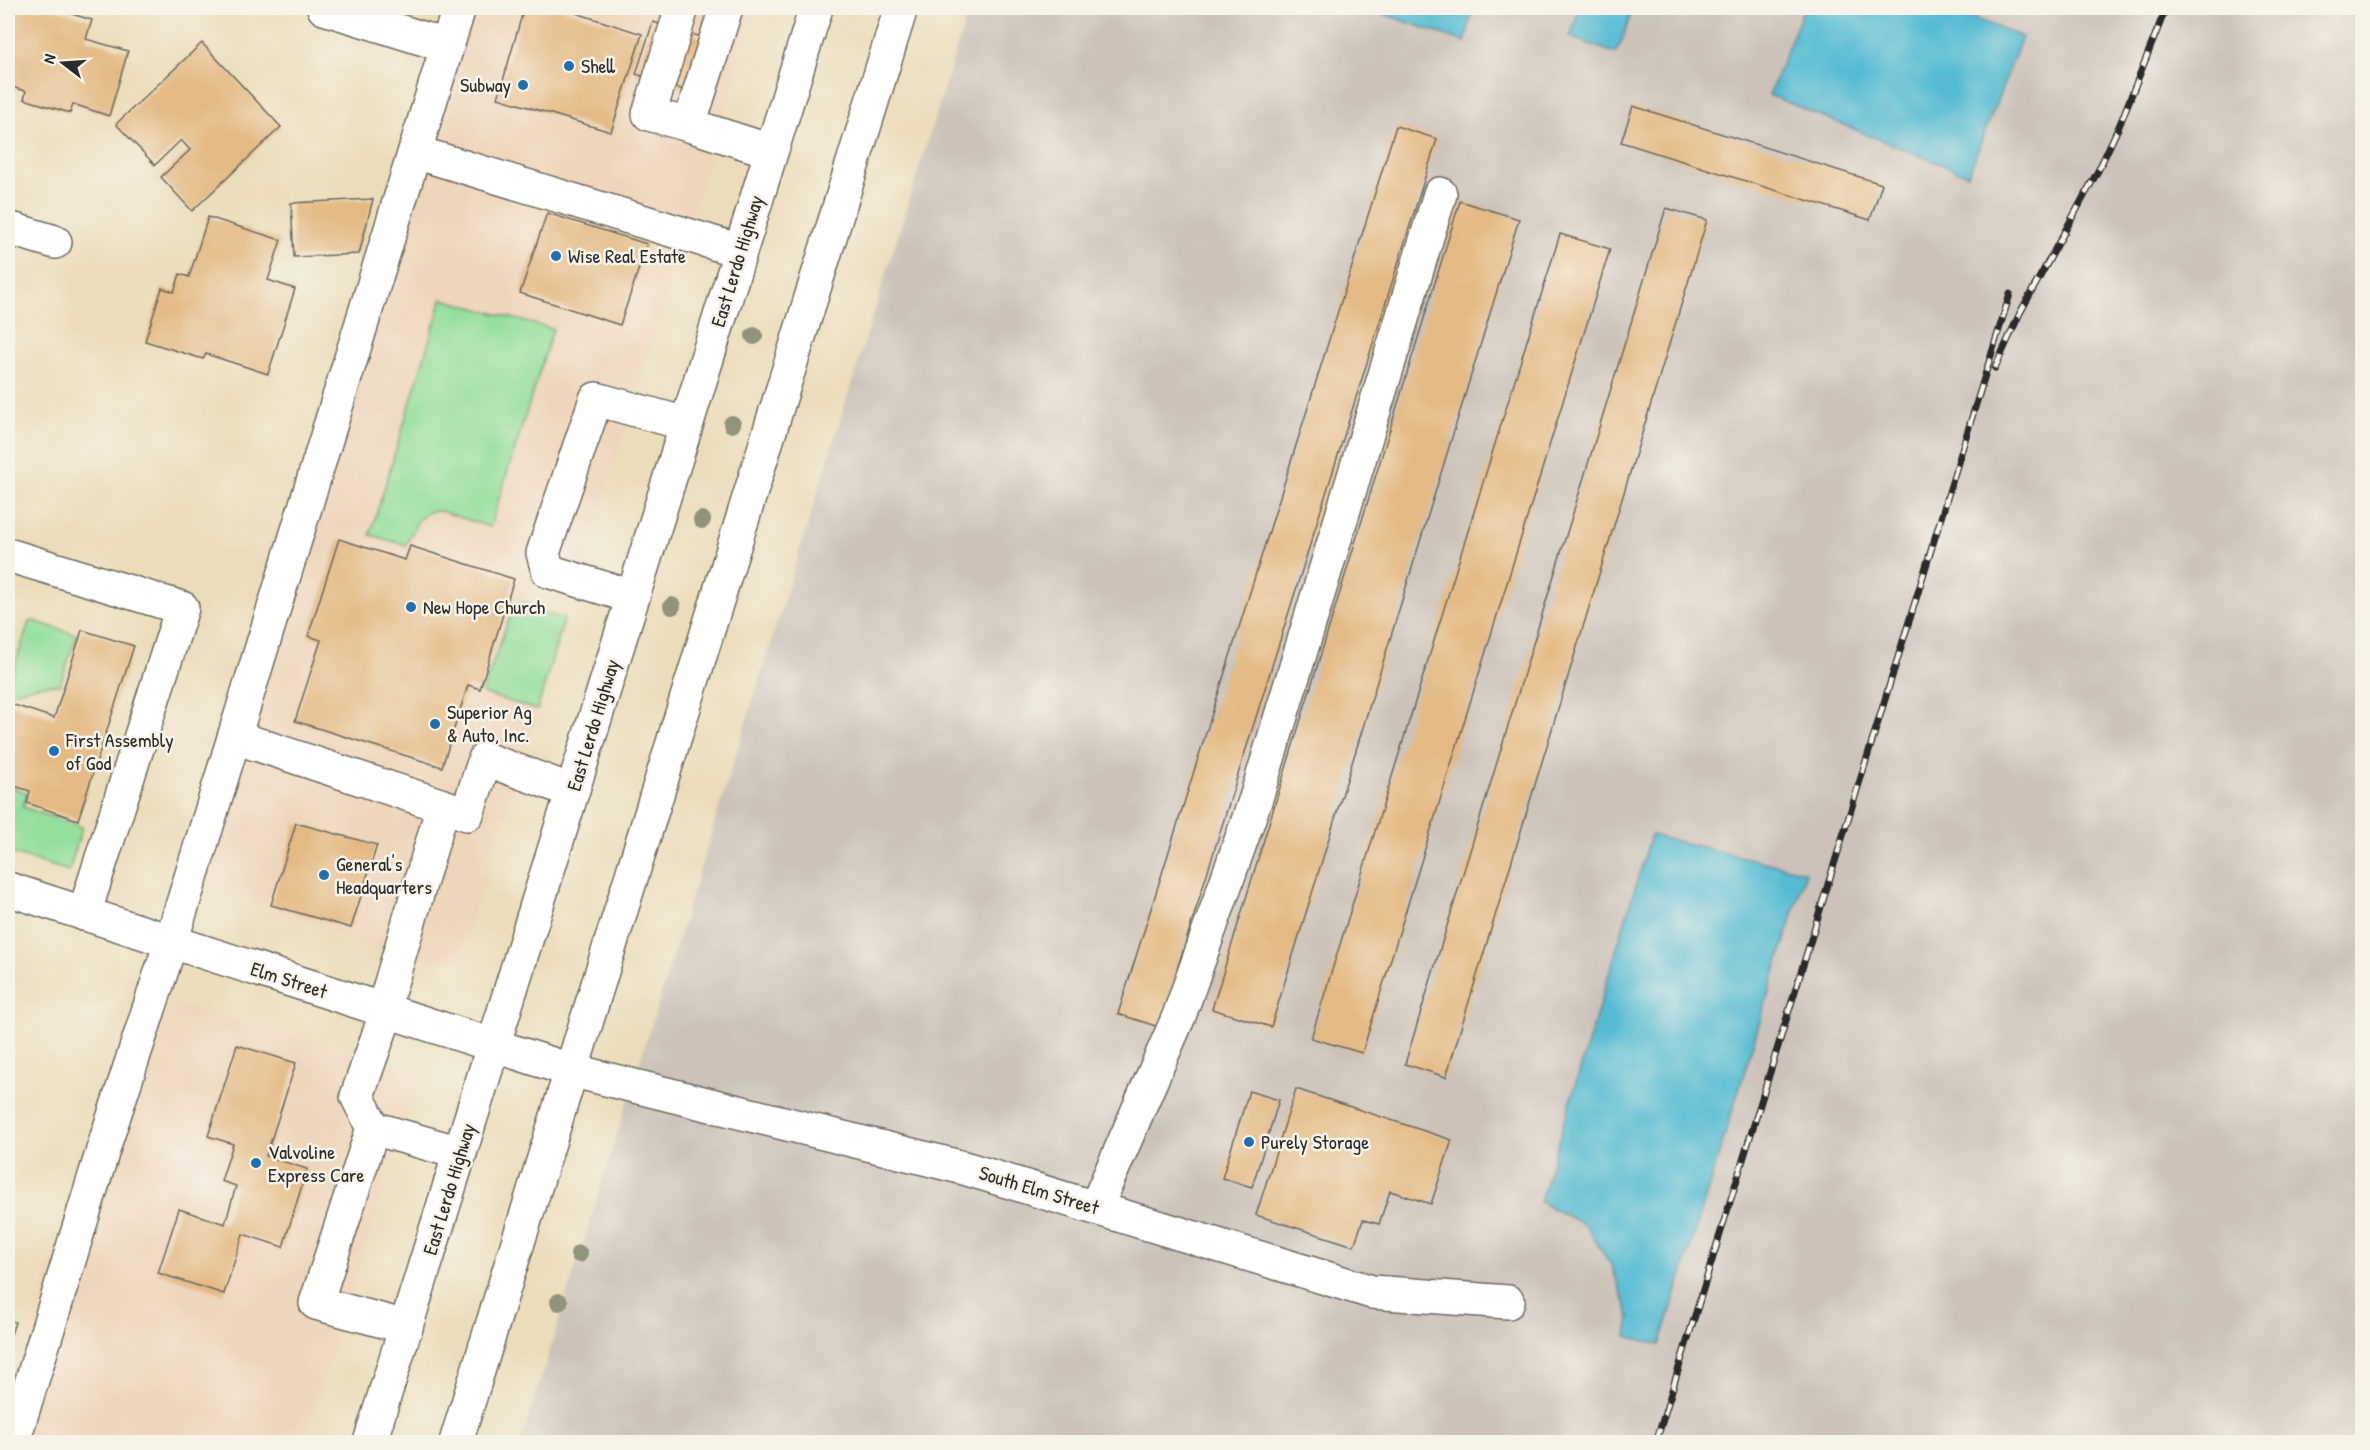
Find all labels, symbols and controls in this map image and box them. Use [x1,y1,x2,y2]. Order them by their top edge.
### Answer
north arrow [33,33,93,93]
text: N [37,51,61,66]
place label: Shell [581,52,616,79]
marker: Shell [562,59,576,73]
place label: Subway [460,71,511,98]
marker: Subway [516,78,530,92]
street label: East Lerdo Highway [704,192,769,330]
place label: Wise Real Estate [568,242,686,269]
marker: Wise Real Estate [549,249,563,263]
place label: New Hope Church [423,593,545,620]
marker: New Hope Church [404,600,418,614]
street label: East Lerdo Highway [560,656,625,794]
place label: Superior Ag & Auto, Inc. [447,698,532,748]
marker: Superior Ag & Auto, Inc. [428,717,442,731]
place label: First Assembly of God [65,726,174,776]
marker: First Assembly of God [47,744,61,758]
place label: General's Headquarters [336,850,432,900]
marker: General's Headquarters [317,868,331,882]
street label: Elm Street [247,954,332,1005]
street label: East Lerdo Highway [416,1120,481,1258]
place label: Purely Storage [1261,1128,1369,1155]
marker: Purely Storage [1242,1135,1256,1149]
place label: Valvoline Express Care [268,1138,365,1188]
marker: Valvoline Express Care [249,1156,263,1170]
street label: South Elm Street [976,1158,1103,1221]

